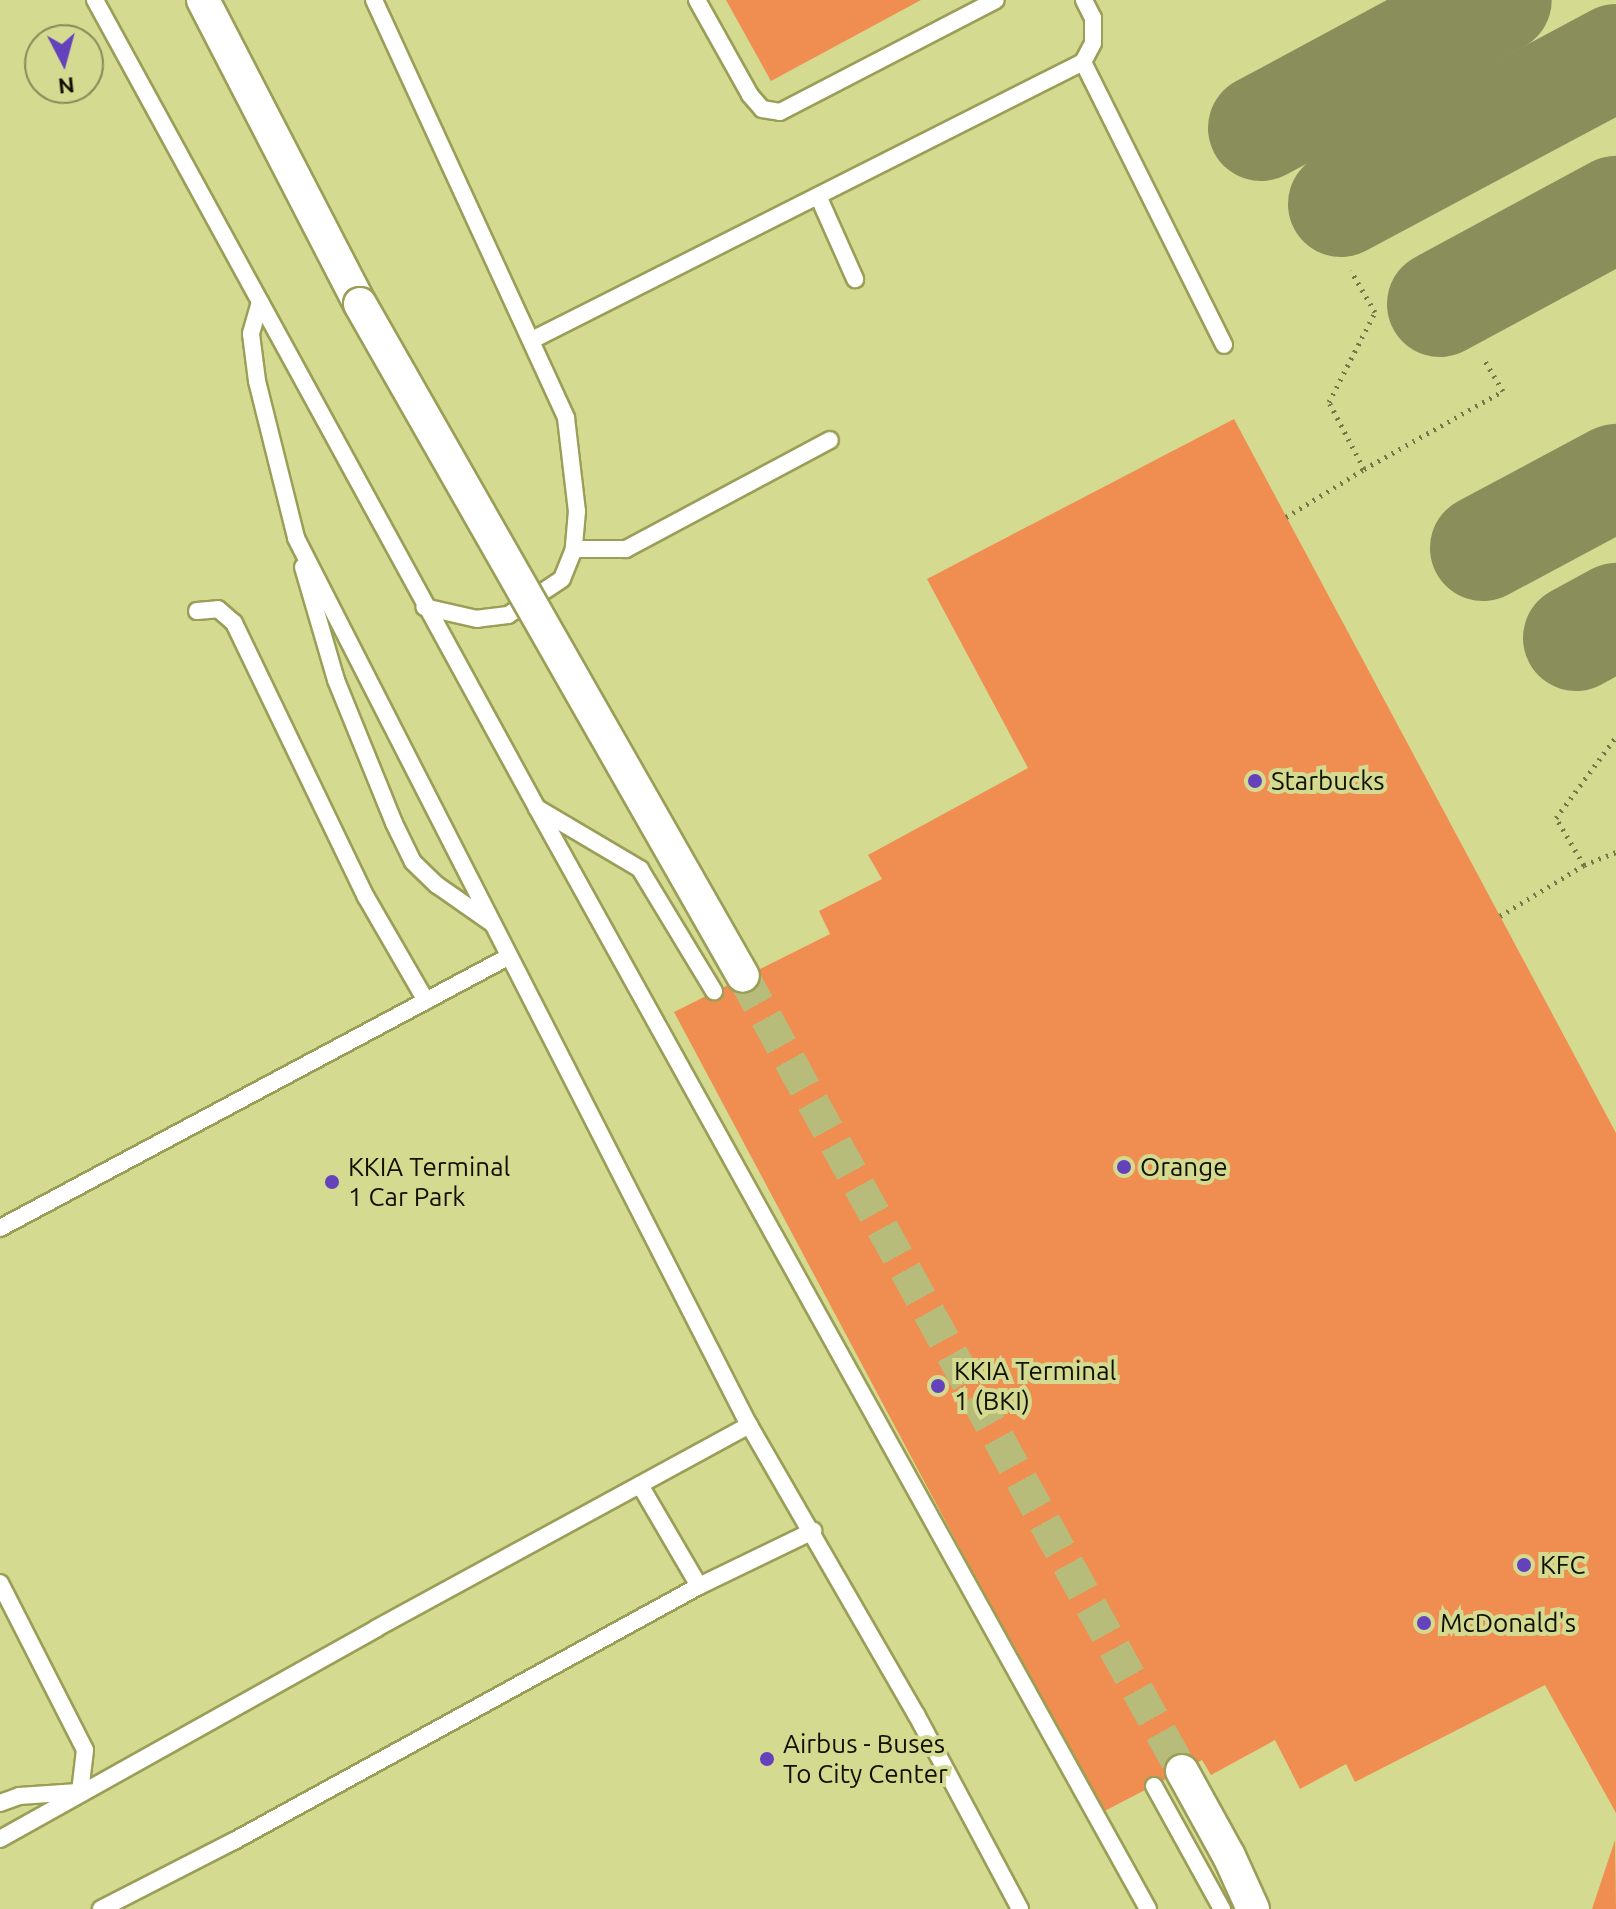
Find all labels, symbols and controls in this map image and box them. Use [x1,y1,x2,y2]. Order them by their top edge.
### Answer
north arrow [24,24,104,104]
text: N [57,73,76,100]
place label: Starbucks [1271,765,1385,797]
marker: Starbucks [1246,772,1264,790]
place label: KKIA Terminal 1 Car Park [348,1151,510,1212]
place label: Orange [1140,1151,1228,1183]
marker: Orange [1115,1158,1133,1176]
marker: KKIA Terminal 1 Car Park [323,1173,341,1191]
place label: KKIA Terminal 1 (BKI) [954,1355,1116,1416]
marker: KKIA Terminal 1 (BKI) [929,1377,947,1395]
place label: KFC [1540,1549,1585,1581]
marker: KFC [1515,1556,1533,1574]
place label: McDonald's [1440,1607,1576,1639]
marker: McDonald's [1415,1614,1433,1632]
place label: Airbus - Buses To City Center [783,1728,948,1790]
marker: Airbus - Buses To City Center [758,1750,776,1768]

